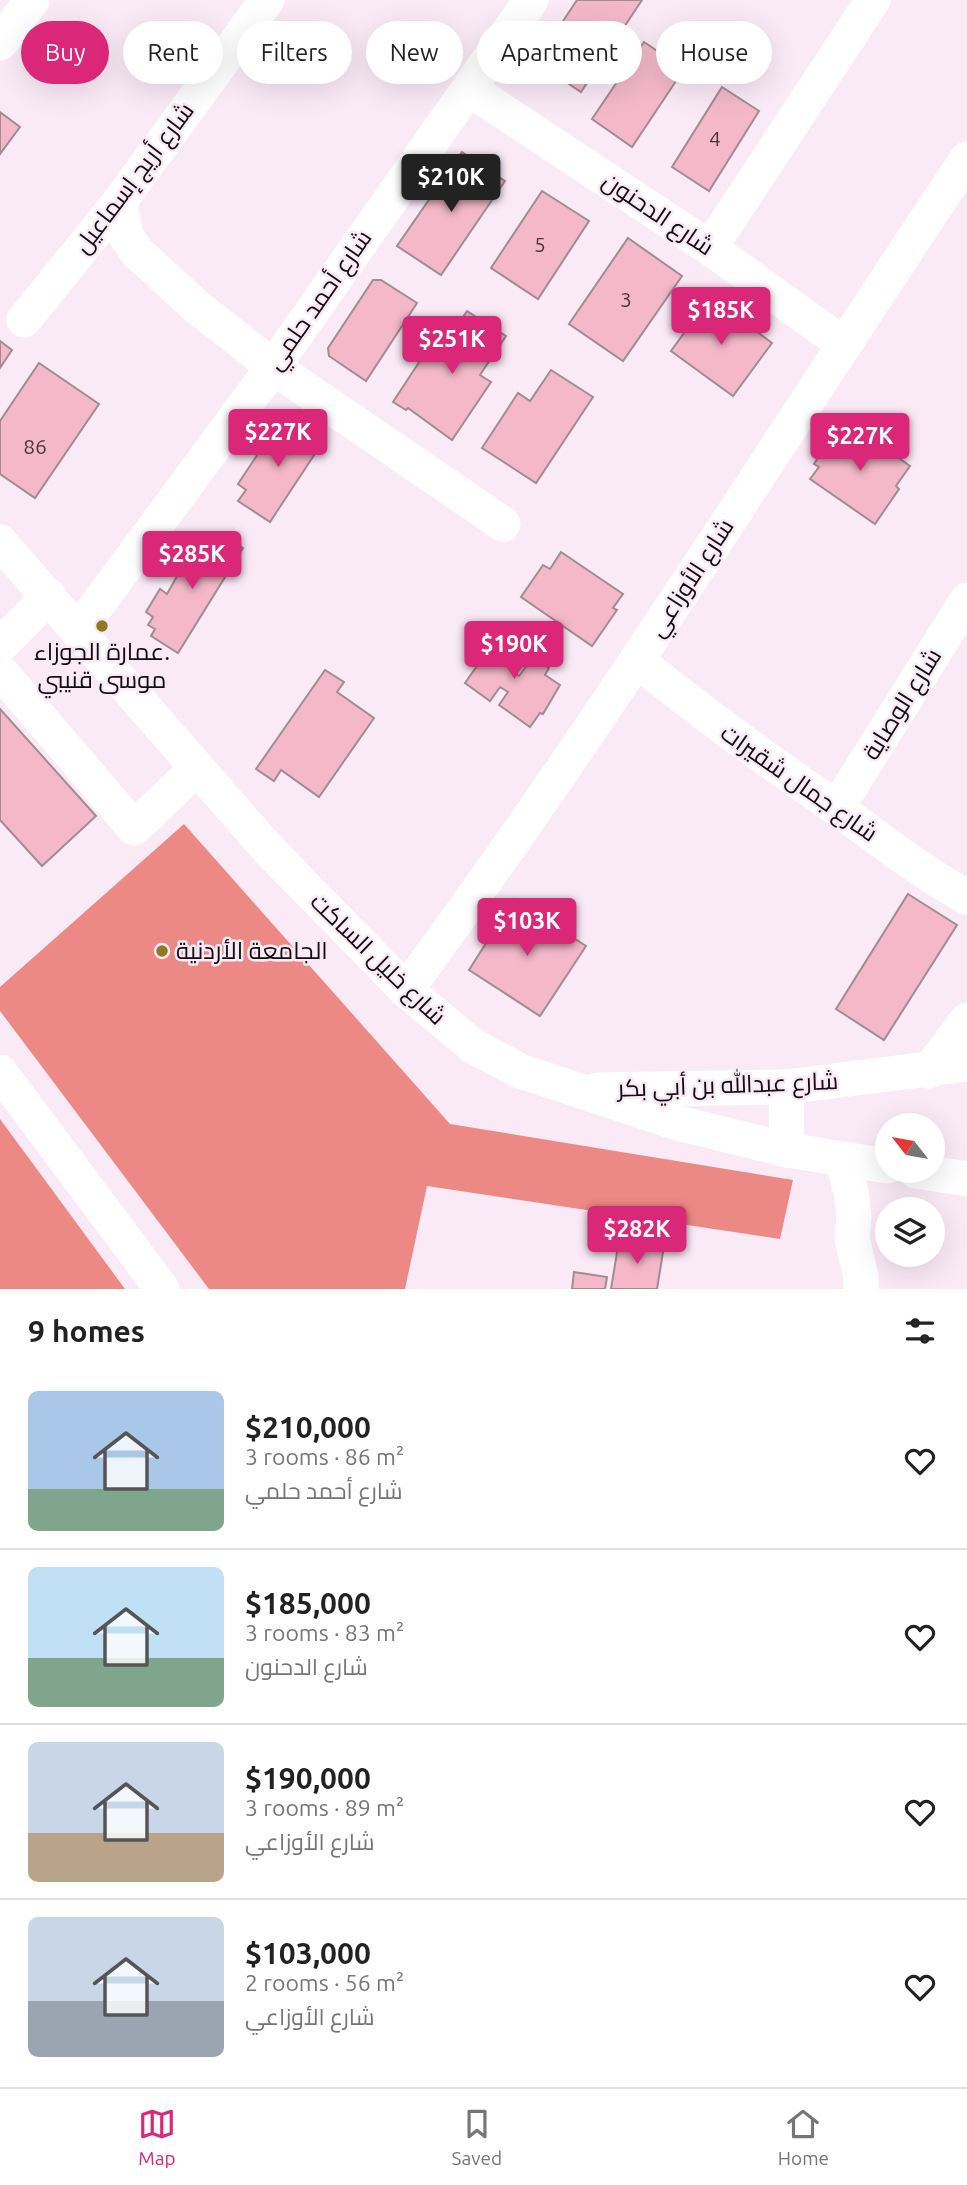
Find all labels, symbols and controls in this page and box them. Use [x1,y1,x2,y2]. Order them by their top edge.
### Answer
chip: Buy [21,21,109,84]
chip: Rent [123,21,223,84]
chip: Filters [237,21,352,84]
chip: New [366,21,463,84]
chip: Apartment [477,21,642,84]
chip: House [656,21,772,84]
street label: شارع أريج إسماعيل [67,96,201,260]
house number: 4 [709,126,721,150]
pin: $210K [402,154,500,214]
text: $210K [417,164,485,189]
street label: شارع الدحنون [596,167,719,263]
street label: شارع أحمد حلمي [259,223,382,378]
house number: 5 [534,232,546,256]
house number: 3 [620,287,632,311]
pin: $185K [672,288,770,347]
text: $185K [687,297,755,322]
pin: $251K [403,316,501,376]
text: $251K [418,326,486,351]
pin: $227K [229,410,327,469]
pin: $227K [811,414,909,473]
text: $227K [244,419,312,444]
text: $227K [826,423,894,448]
house number: 86 [23,434,47,458]
street label: شارع الأوزاعي [642,514,744,645]
pin: $285K [143,532,241,591]
text: $285K [158,541,226,566]
marker: عمارة الجوزاء. موسى قنيبي [94,618,110,634]
pin: $190K [465,622,563,681]
text: $190K [480,631,548,656]
place label: عمارة الجوزاء. موسى قنيبي [34,638,170,699]
street label: شارع الوصاية [857,643,949,766]
street label: شارع جمال شقيرات [714,718,883,849]
street label: شارع خليل الساكت [303,887,452,1032]
pin: $103K [478,898,576,958]
text: $103K [493,908,561,933]
place label: الجامعة الأردنية [176,937,328,964]
marker: الجامعة الأردنية [154,943,170,959]
street label: شارع عبدالله بن أبي بكر [615,1065,839,1108]
north arrow [875,1113,945,1183]
map controls [875,1113,945,1267]
button: layers [875,1197,945,1267]
pin: $282K [588,1206,686,1266]
text: $282K [603,1216,671,1241]
icon: filters [901,1312,939,1350]
text: 9 homes [28,1314,145,1348]
text: $210,000 [245,1410,371,1444]
icon: home [84,1419,168,1503]
icon: heart [901,1442,939,1480]
text: 3 rooms · 86 m² [245,1444,404,1469]
text: شارع أحمد حلمي [245,1478,403,1503]
text: $185,000 [245,1586,371,1620]
icon: home [84,1595,168,1679]
icon: heart [901,1618,939,1656]
text: 3 rooms · 83 m² [245,1620,404,1645]
text: شارع الدحنون [245,1654,368,1679]
text: $190,000 [245,1761,371,1795]
icon: home [84,1770,168,1854]
icon: heart [901,1793,939,1831]
text: 3 rooms · 89 m² [245,1795,404,1820]
text: شارع الأوزاعي [245,1829,375,1854]
text: $103,000 [245,1936,371,1970]
icon: home [84,1945,168,2029]
icon: heart [901,1968,939,2006]
text: 2 rooms · 56 m² [245,1970,404,1995]
text: شارع الأوزاعي [245,2004,375,2029]
tab: Map [138,2105,176,2169]
tab: Saved [452,2105,502,2169]
tab: Home [778,2105,829,2169]

